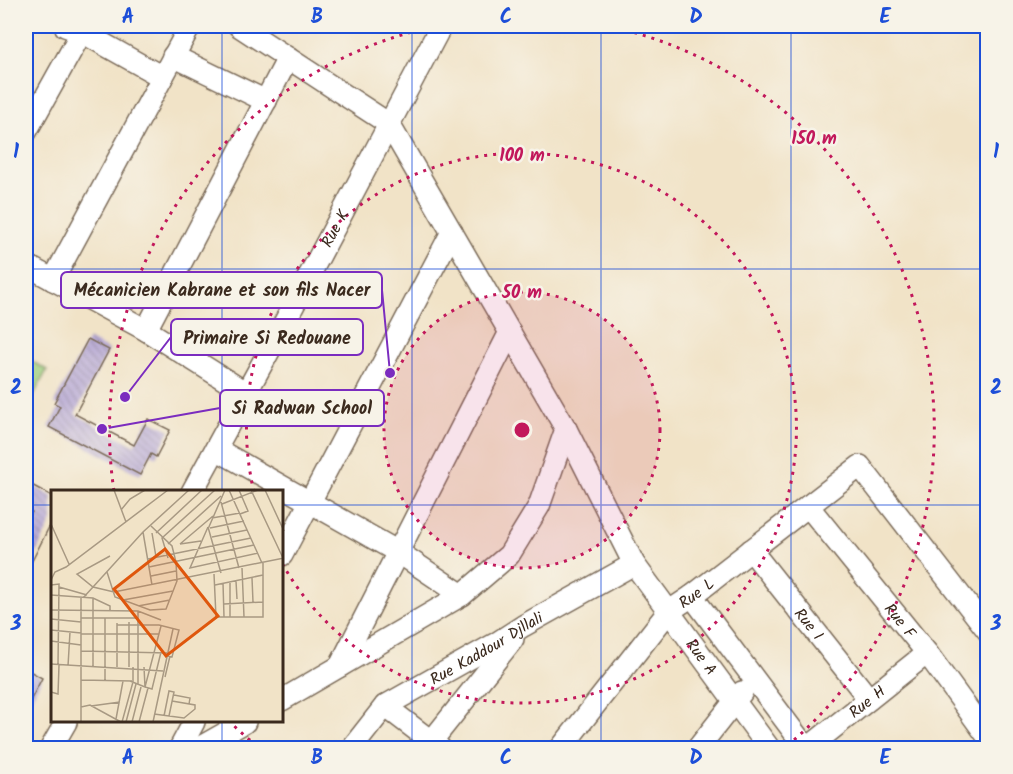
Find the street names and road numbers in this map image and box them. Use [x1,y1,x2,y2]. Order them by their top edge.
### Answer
street label: Rue K [315,205,356,252]
street label: Rue L [674,572,720,616]
street label: Rue F [877,598,922,646]
street label: Rue I [787,603,829,646]
street label: Rue Kaddour Djllali [425,606,549,692]
street label: Rue A [679,634,723,681]
street label: Rue H [844,680,892,725]

